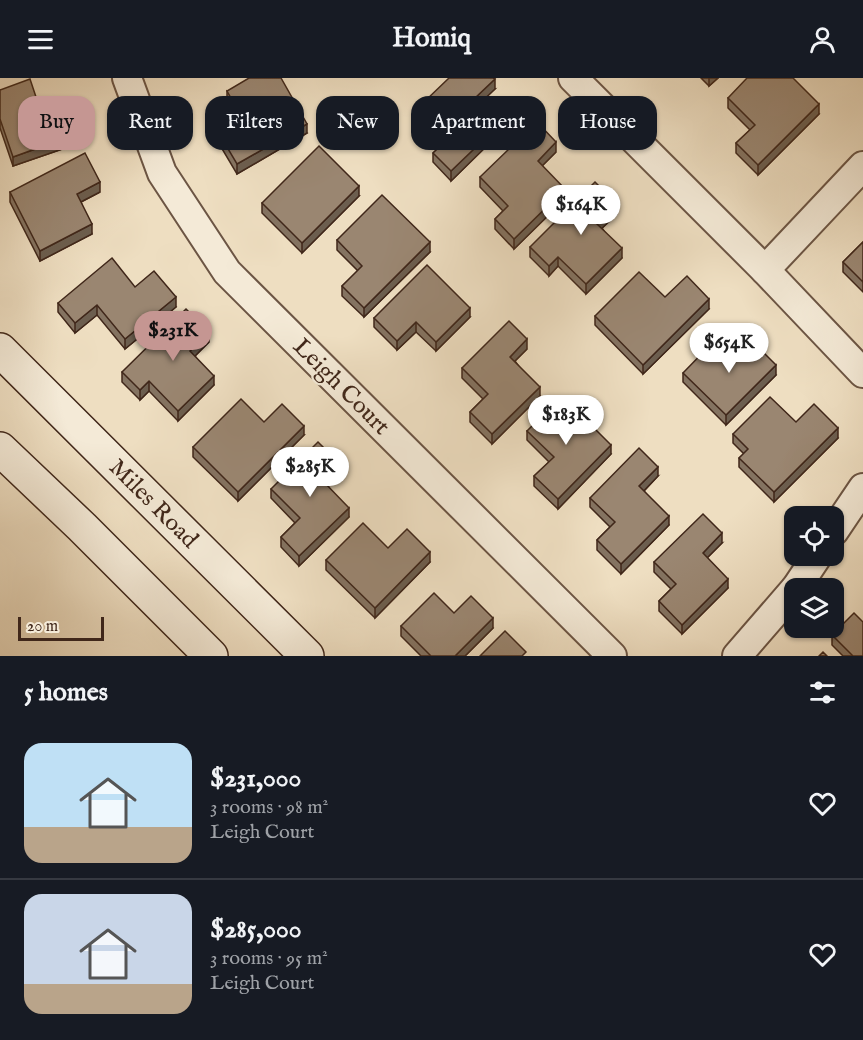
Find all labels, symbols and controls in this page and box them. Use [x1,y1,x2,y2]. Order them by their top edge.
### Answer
text: Homiq [392,22,471,56]
icon: menu [24,23,57,56]
icon: person [806,23,839,56]
chip: Buy [18,96,95,150]
chip: Rent [107,96,193,150]
chip: Filters [205,96,304,150]
chip: New [316,96,399,150]
chip: Apartment [411,96,546,150]
chip: House [558,96,657,150]
pin: $164K [539,185,623,236]
text: $164K [555,192,607,217]
pin: $231K [131,311,215,362]
text: $231K [148,318,198,343]
pin: $654K [687,323,771,374]
text: $654K [704,330,754,355]
street label: Leigh Court [286,332,396,442]
pin: $183K [524,395,608,446]
text: $183K [542,402,590,427]
pin: $285K [268,447,352,498]
street label: Miles Road [102,453,204,556]
text: $285K [285,454,335,479]
map controls [784,506,844,638]
button: locate [784,506,844,566]
button: layers [784,578,844,638]
scale bar [18,614,104,642]
text: 20 m [27,617,58,637]
text: 5 homes [24,676,108,709]
icon: filters [806,676,839,709]
text: $231,000 [210,762,301,795]
icon: home [72,767,144,839]
icon: heart [806,787,839,820]
text: 3 rooms · 98 m² [210,795,328,820]
text: Leigh Court [210,820,314,845]
text: $285,000 [210,913,301,946]
icon: home [72,918,144,990]
icon: heart [806,938,839,971]
text: 3 rooms · 95 m² [210,946,328,971]
text: Leigh Court [210,971,314,996]

